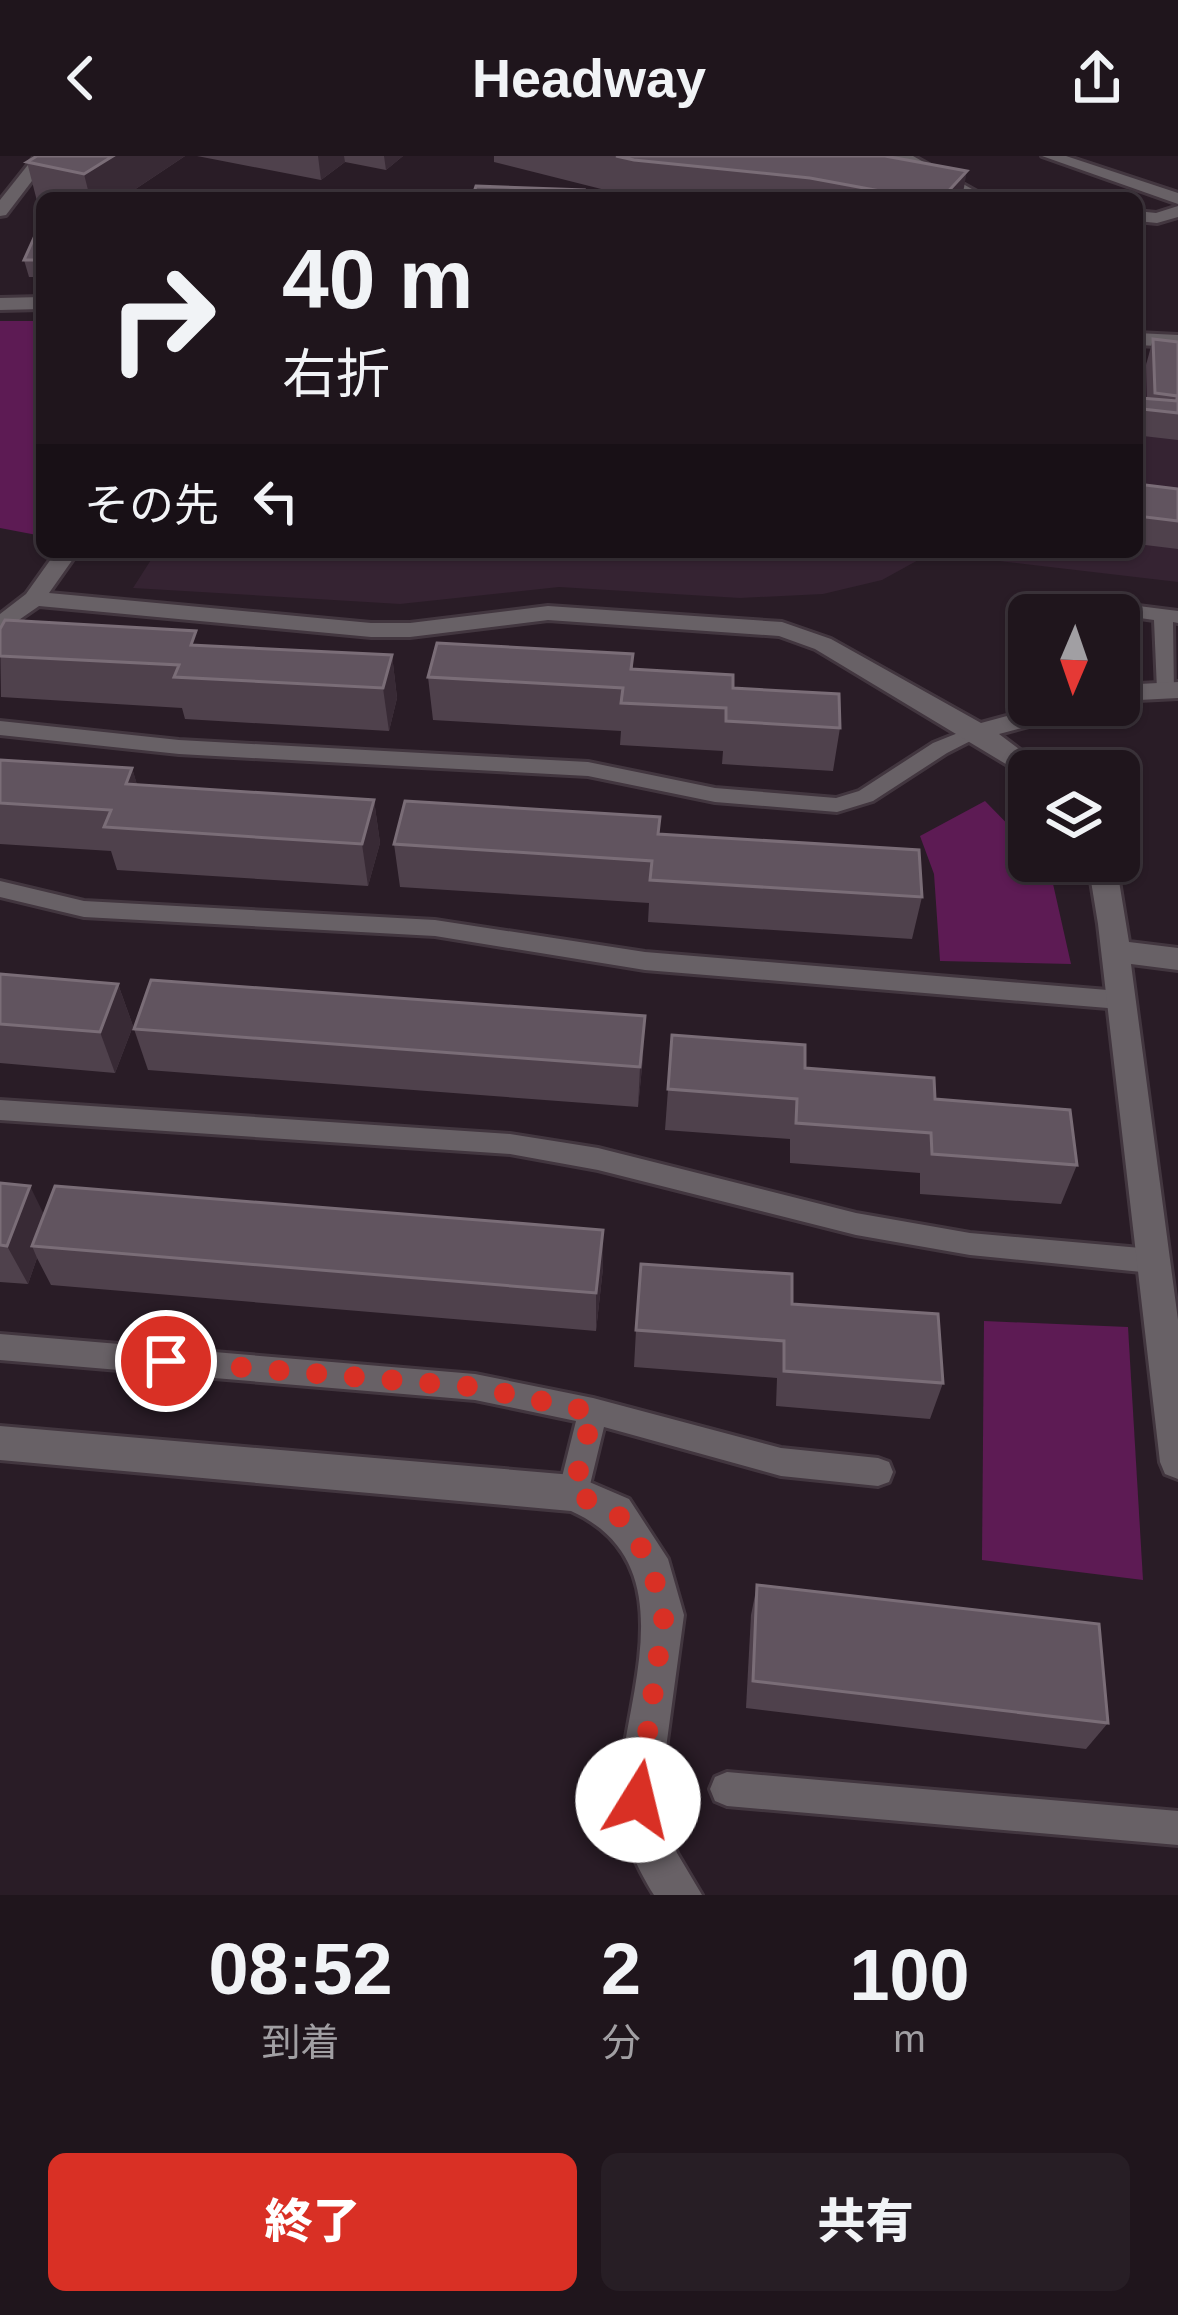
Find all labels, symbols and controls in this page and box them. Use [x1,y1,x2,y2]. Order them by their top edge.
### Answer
icon: back [48,45,114,111]
icon: share [1064,45,1130,111]
text: Headway [472,48,706,108]
text: 40 m [282,232,473,326]
icon: right [84,240,240,396]
text: 右折 [282,344,390,404]
icon: left [243,468,309,534]
text: その先 [84,480,219,531]
north arrow [1008,594,1140,726]
map controls [1008,594,1140,882]
button: layers [1008,750,1140,882]
pin [115,1310,217,1412]
icon: arrive [133,1328,199,1394]
position arrow [575,1737,701,1863]
text: 08:52 [208,1929,393,2009]
text: 2 [601,1929,641,2009]
text: 100 [849,1935,970,2015]
text: m [893,2017,926,2060]
text: 到着 [261,2021,339,2064]
text: 分 [601,2021,641,2064]
button: 終了 [48,2153,577,2291]
button: 共有 [601,2153,1130,2291]

